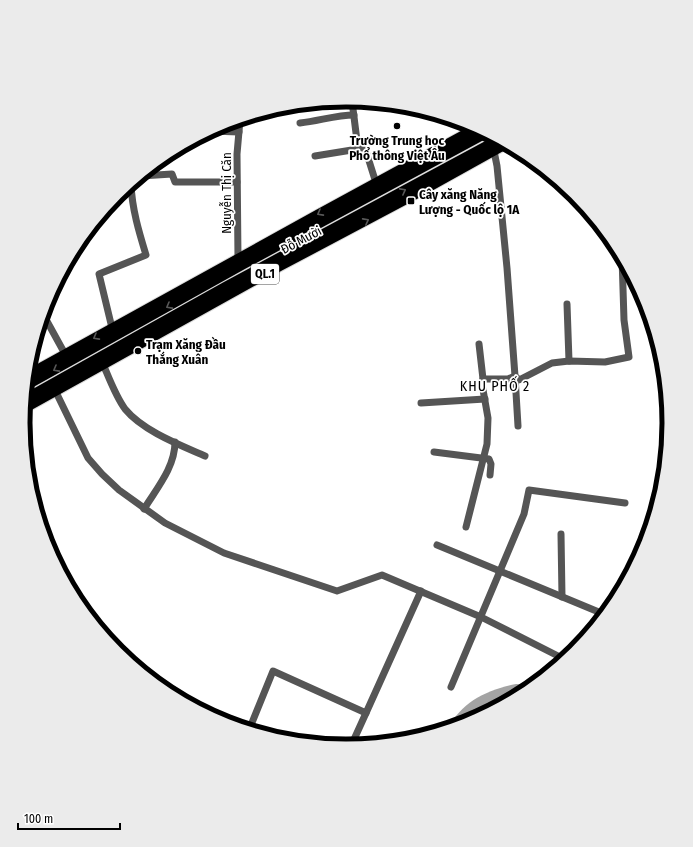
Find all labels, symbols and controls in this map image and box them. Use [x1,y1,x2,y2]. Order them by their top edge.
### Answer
marker: Trường Trung học Phổ thông Việt Âu [392,121,402,131]
place label: Trường Trung học Phổ thông Việt Âu [349,133,445,163]
street label: Nguyễn Thị Căn [219,152,234,234]
place label: Cây xăng Năng Lượng - Quốc lộ 1A [419,187,520,217]
one-way arrow [399,188,406,196]
marker: Cây xăng Năng Lượng - Quốc lộ 1A [406,196,416,206]
one-way arrow [317,209,324,216]
one-way arrow [361,218,369,225]
street label: Đỗ Mười [278,223,324,257]
road number: QL.1 [251,264,279,284]
one-way arrow [166,301,173,308]
one-way arrow [93,333,100,340]
place label: Trạm Xăng Đầu Thắng Xuân [146,336,226,367]
marker: Trạm Xăng Đầu Thắng Xuân [133,346,143,356]
one-way arrow [53,365,60,372]
district label: KHU PHỐ 2 [460,375,530,395]
scale bar [18,805,120,831]
text: 100 m [24,812,53,826]

